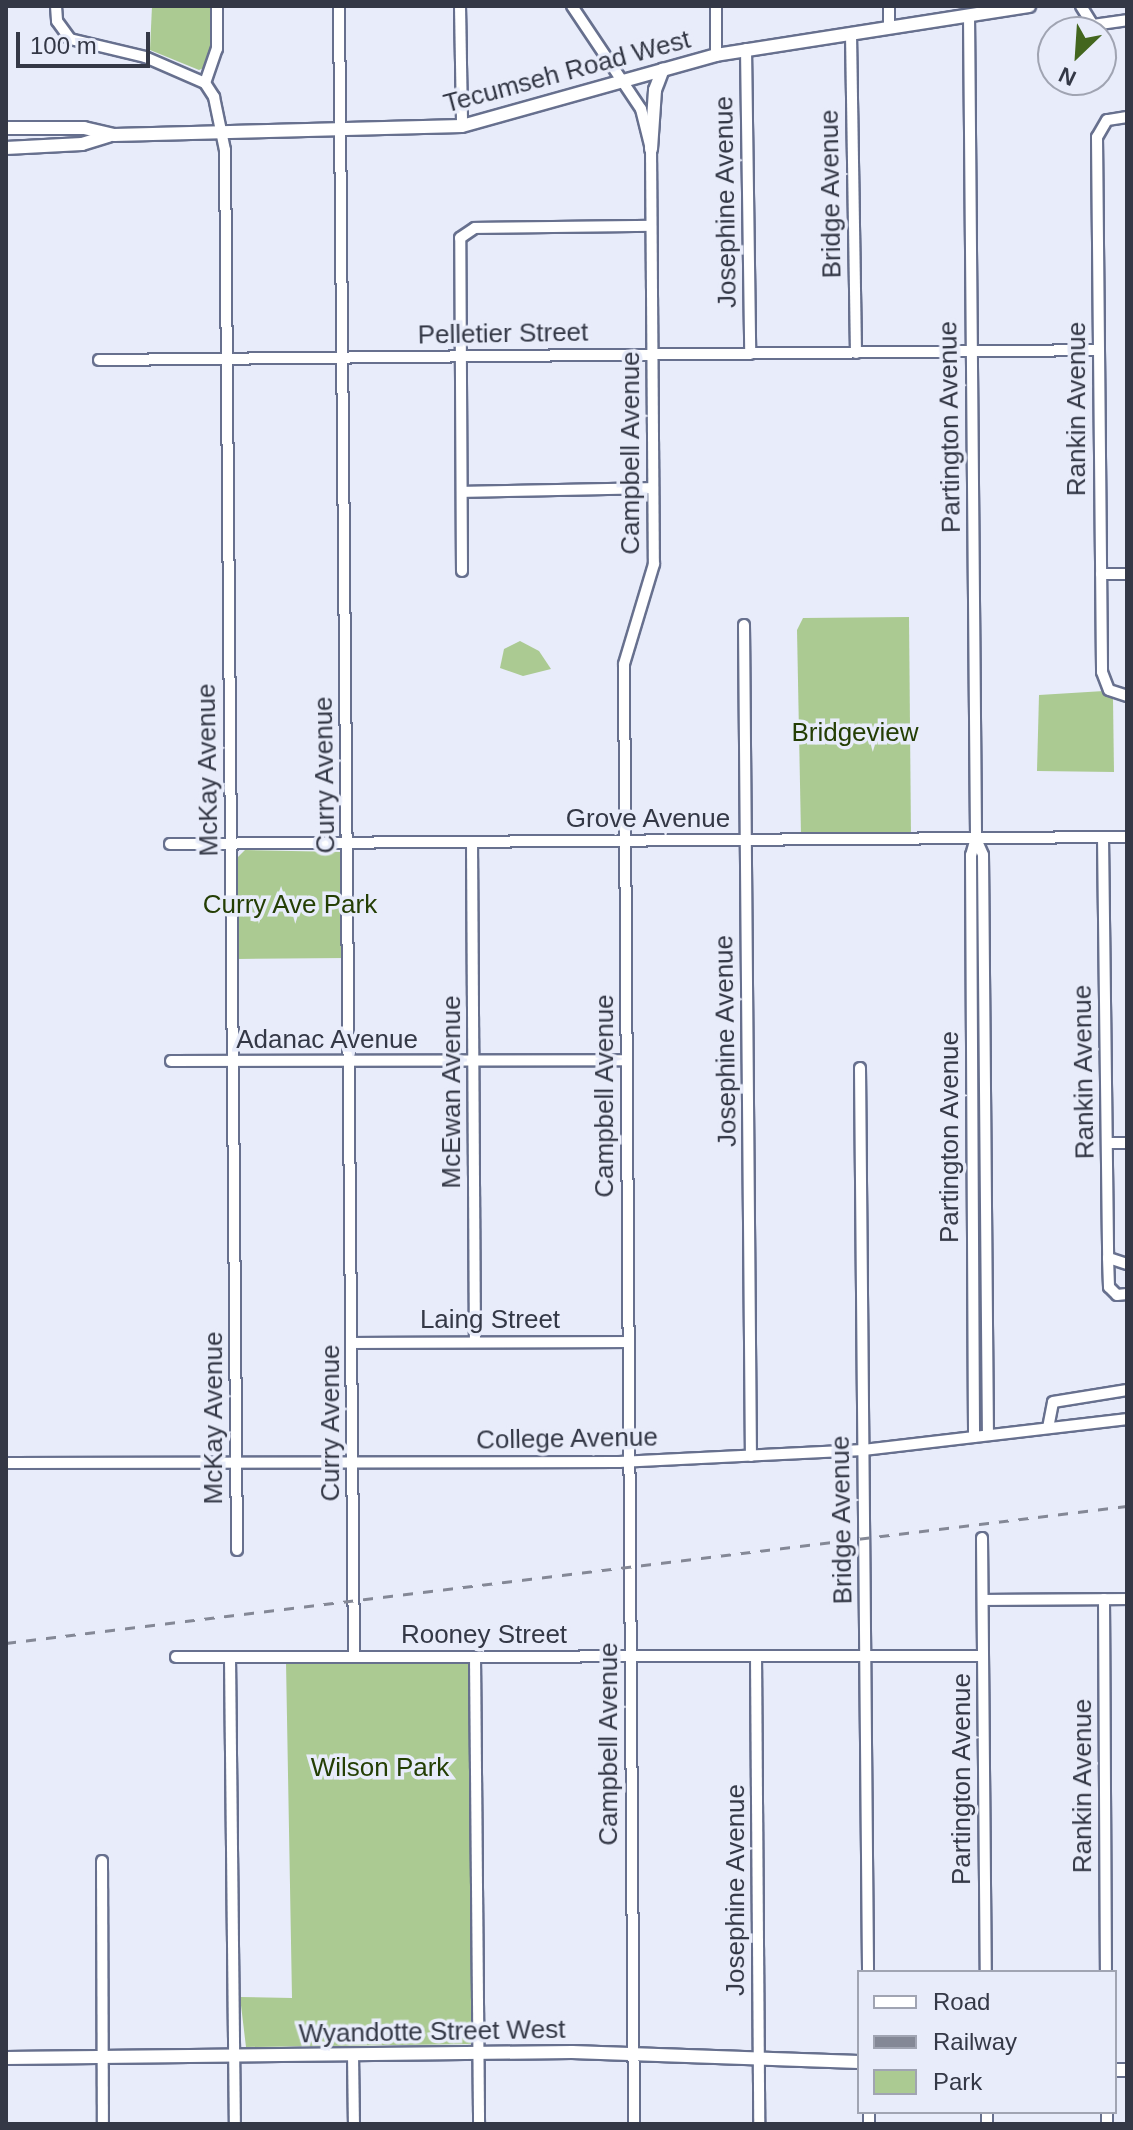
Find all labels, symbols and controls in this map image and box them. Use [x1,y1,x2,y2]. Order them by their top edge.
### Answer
scale bar [20,16,154,66]
north arrow [1037,16,1117,96]
street label: Tecumseh Road West [440,24,694,120]
text: 100 m [30,32,97,59]
text: N [1055,62,1080,91]
street label: Josephine Avenue [709,95,743,309]
street label: Bridge Avenue [814,109,848,279]
street label: Pelletier Street [417,317,589,351]
street label: Partington Avenue [933,320,967,534]
street label: Rankin Avenue [1061,321,1093,497]
street label: Campbell Avenue [615,351,647,555]
street label: McKay Avenue [191,683,225,857]
street label: Curry Avenue [308,695,342,855]
park label: Bridgeview [791,717,919,749]
street label: Grove Avenue [565,803,731,835]
park label: Curry Ave Park [202,889,378,921]
street label: Josephine Avenue [709,934,743,1148]
street label: Rankin Avenue [1067,984,1101,1160]
street label: Campbell Avenue [589,994,621,1198]
street label: McEwan Avenue [436,995,468,1189]
street label: Adanac Avenue [235,1024,419,1056]
street label: Partington Avenue [934,1030,966,1244]
street label: Laing Street [420,1304,560,1336]
street label: McKay Avenue [198,1331,230,1505]
street label: Curry Avenue [315,1344,347,1502]
street label: College Avenue [475,1422,659,1456]
street label: Bridge Avenue [825,1435,859,1605]
street label: Rooney Street [401,1619,567,1651]
street label: Campbell Avenue [593,1642,625,1846]
street label: Partington Avenue [946,1672,978,1886]
street label: Rankin Avenue [1067,1698,1099,1874]
park label: Wilson Park [311,1752,449,1784]
street label: Josephine Avenue [720,1783,752,1997]
legend [857,1970,1117,2114]
text: Road [933,1988,990,2015]
street label: Wyandotte Street West [298,2014,566,2050]
text: Railway [933,2028,1017,2055]
text: Park [933,2068,982,2095]

